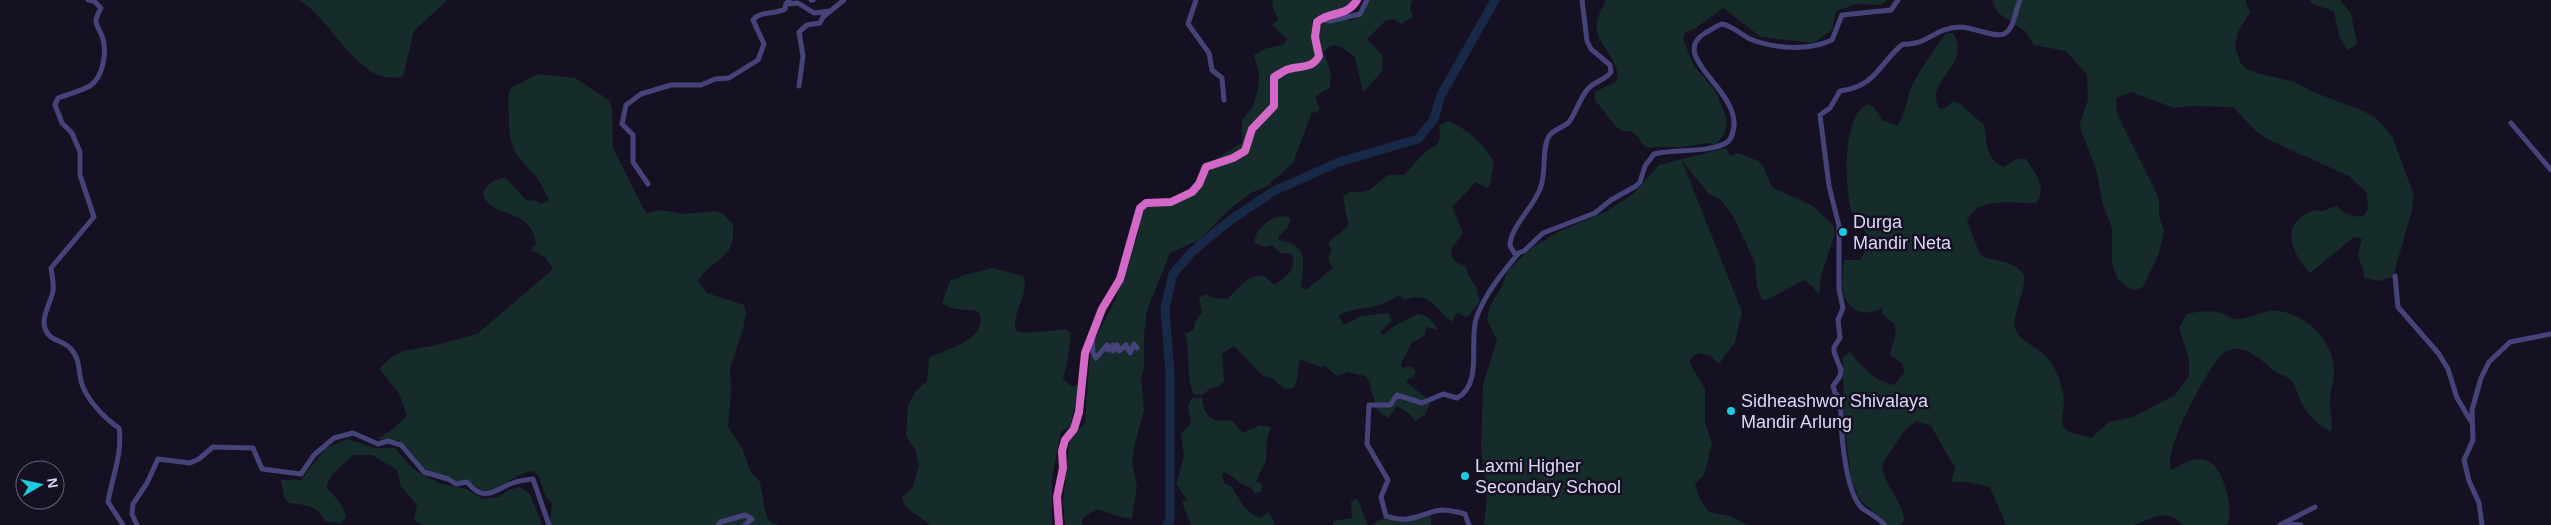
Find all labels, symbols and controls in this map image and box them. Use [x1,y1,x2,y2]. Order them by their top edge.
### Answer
place label: Durga Mandir Neta [1853,212,1952,253]
marker: Durga Mandir Neta [1837,226,1849,238]
place label: Sidheashwor Shivalaya Mandir Arlung [1741,391,1929,432]
marker: Sidheashwor Shivalaya Mandir Arlung [1725,405,1737,417]
place label: Laxmi Higher Secondary School [1475,456,1621,497]
north arrow [15,460,65,510]
marker: Laxmi Higher Secondary School [1459,470,1471,482]
text: N [44,477,62,489]

